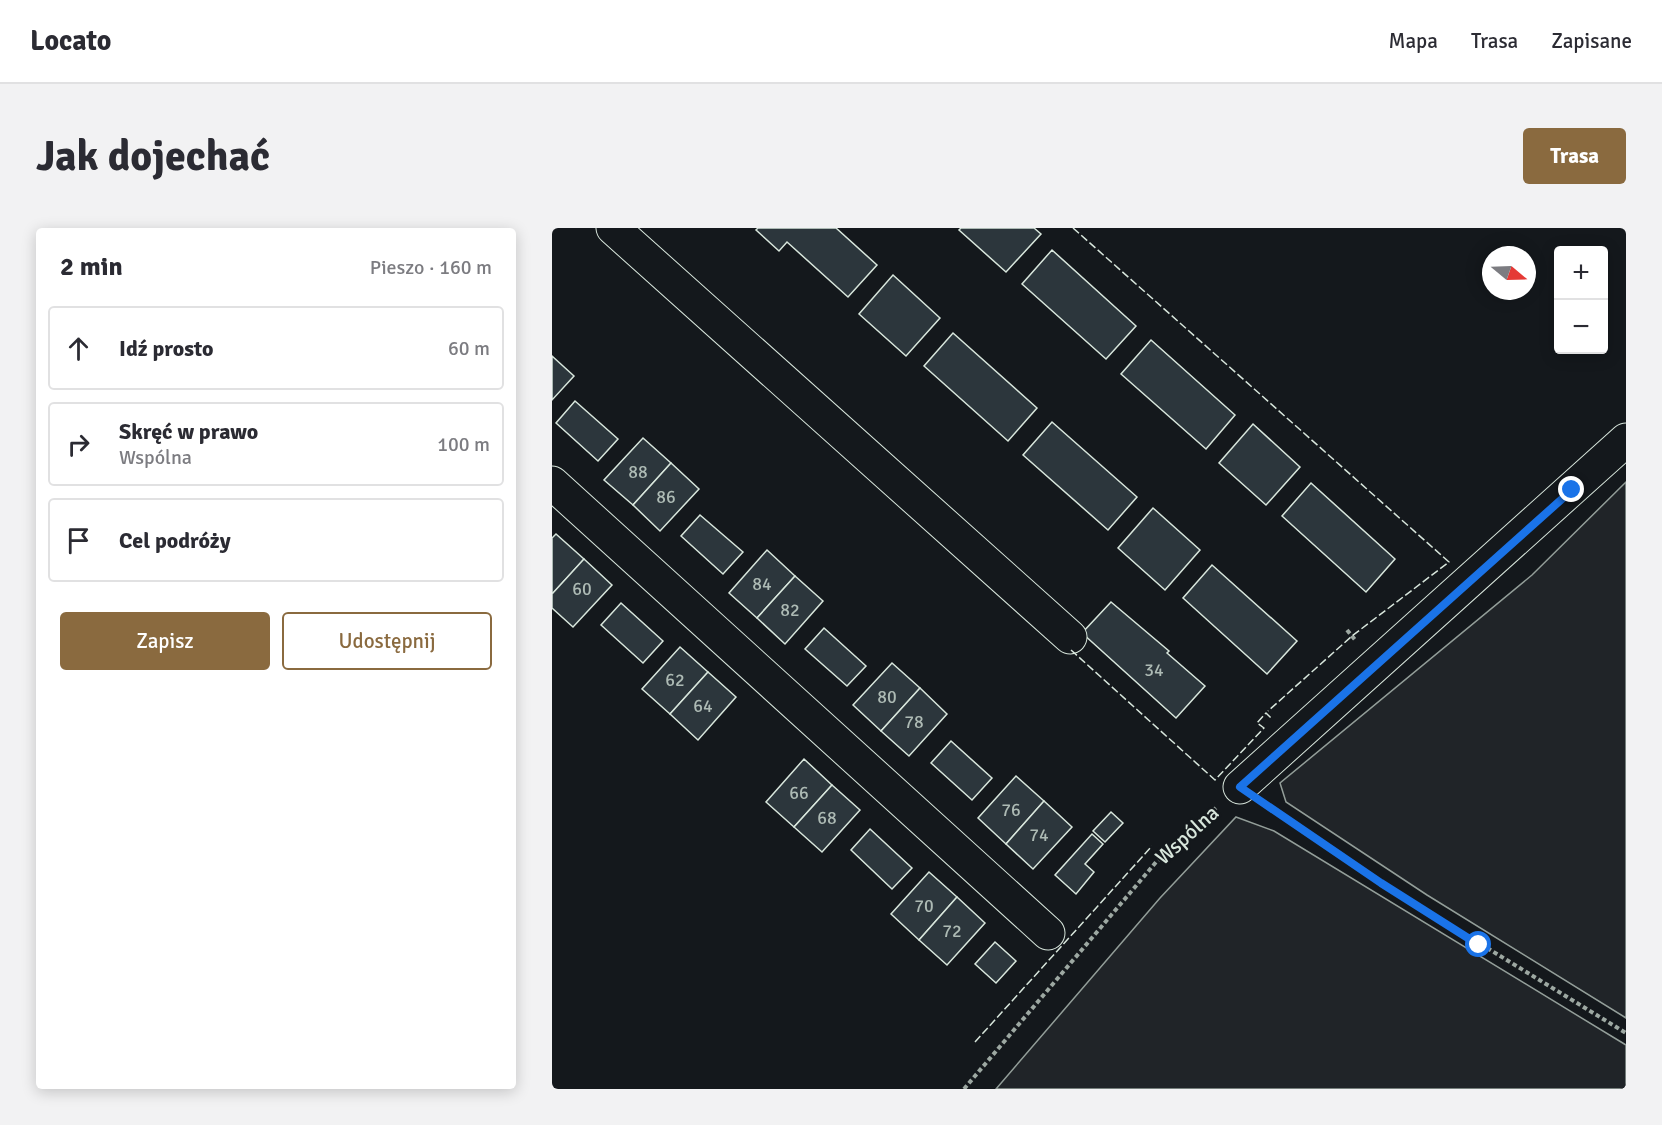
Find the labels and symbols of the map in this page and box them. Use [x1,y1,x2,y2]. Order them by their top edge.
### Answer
north arrow [1482,246,1536,300]
house number: 88 [628,461,648,483]
route end [1558,476,1584,502]
house number: 86 [656,486,676,508]
house number: 84 [752,573,772,595]
house number: 60 [572,578,592,600]
house number: 82 [780,599,800,621]
house number: 34 [1144,659,1164,681]
house number: 62 [665,669,685,691]
house number: 80 [877,686,897,708]
house number: 64 [693,695,713,717]
house number: 78 [904,711,924,733]
house number: 66 [789,782,809,804]
house number: 76 [1001,799,1021,821]
street label: Wspólna [1150,800,1224,870]
house number: 68 [817,807,837,829]
house number: 74 [1029,824,1049,846]
house number: 70 [914,895,934,917]
house number: 72 [942,920,962,942]
route start [1465,931,1491,957]

